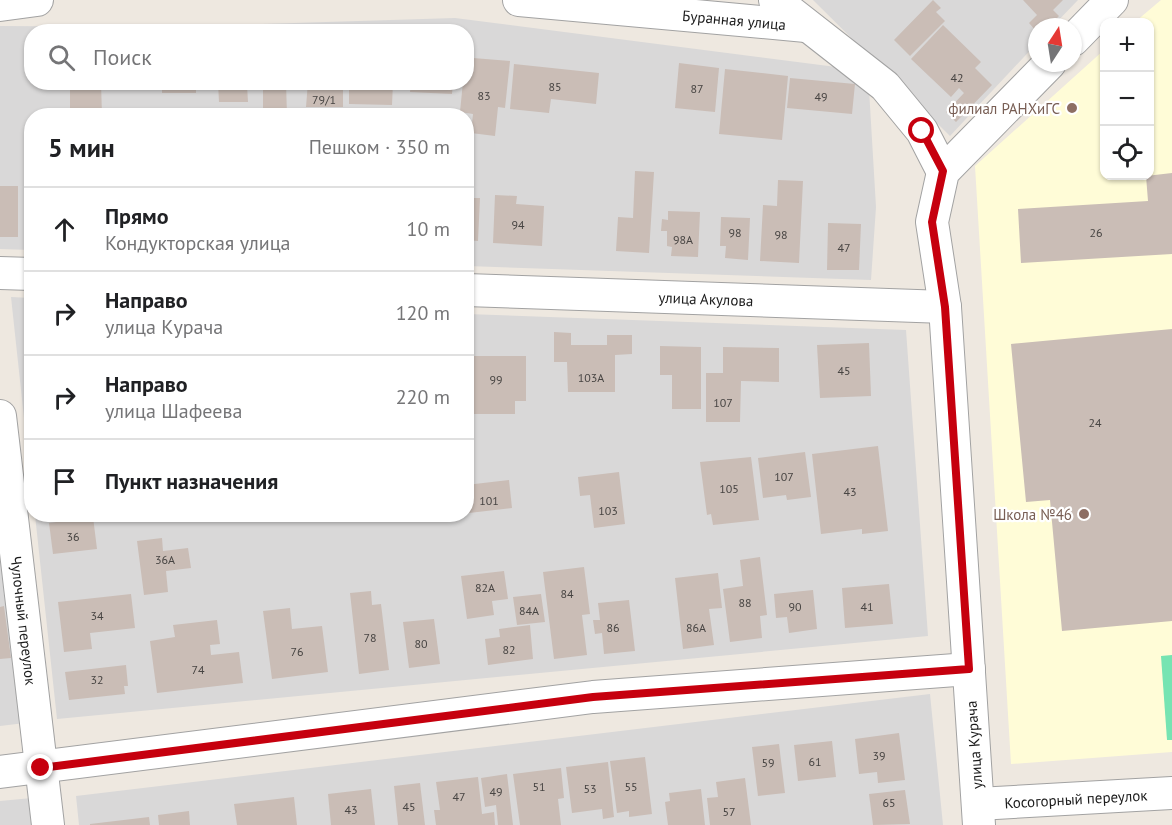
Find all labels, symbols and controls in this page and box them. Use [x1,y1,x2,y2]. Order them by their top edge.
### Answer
street label: Буранная улица [682,5,787,34]
north arrow [1028,18,1082,72]
map controls [1100,18,1154,180]
button: + [1100,18,1154,72]
search box [24,24,474,90]
icon: search [45,41,78,74]
text: Поиск [93,43,152,71]
house number: 42 [950,70,964,85]
button: − [1100,72,1154,126]
house number: 85 [548,79,562,94]
house number: 87 [690,81,704,96]
house number: 83 [477,88,491,103]
house number: 49 [814,89,828,104]
house number: 79/1 [312,92,336,107]
place label: филиал РАНХиГС [948,99,1060,118]
marker: филиал РАНХиГС [1065,101,1079,115]
route start [908,117,934,143]
button: locate [1100,126,1154,180]
text: 5 мин [48,131,115,164]
text: Пешком · 350 m [309,134,450,160]
text: Прямо [105,202,168,230]
icon: ahead [48,213,81,246]
text: 10 m [407,216,450,242]
house number: 94 [511,217,525,232]
house number: 98 [728,225,742,240]
house number: 26 [1089,225,1103,240]
house number: 98 [774,227,788,242]
text: Кондукторская улица [105,230,291,256]
house number: 98А [673,232,693,247]
house number: 47 [837,240,851,255]
text: Направо [105,286,188,314]
street label: улица Акулова [658,287,754,310]
icon: right [48,297,81,330]
text: 120 m [396,300,450,326]
text: улица Курача [105,314,223,340]
house number: 45 [837,363,851,378]
text: Направо [105,370,188,398]
house number: 103А [578,370,604,385]
house number: 99 [489,372,503,387]
icon: right [48,381,81,414]
text: 220 m [396,384,450,410]
house number: 107 [713,395,733,410]
text: улица Шафеева [105,398,242,424]
house number: 24 [1088,415,1102,430]
icon: arrive [48,465,81,498]
text: Пункт назначения [105,467,278,495]
house number: 107 [774,469,794,484]
house number: 105 [719,481,739,496]
house number: 43 [843,484,857,499]
house number: 101 [479,493,499,508]
house number: 103 [598,503,618,518]
place label: Школа №46 [993,505,1072,524]
marker: Школа №46 [1077,507,1091,521]
house number: 36 [66,529,80,544]
house number: 36А [155,552,175,567]
street label: Чулочный переулок [7,555,41,687]
house number: 82А [475,580,495,595]
house number: 84 [560,586,574,601]
house number: 88 [738,595,752,610]
house number: 90 [788,599,802,614]
house number: 41 [860,599,874,614]
house number: 84А [519,603,539,618]
house number: 34 [90,608,104,623]
house number: 86 [606,620,620,635]
house number: 86А [686,620,706,635]
house number: 78 [363,630,377,645]
house number: 80 [414,636,428,651]
house number: 82 [502,642,516,657]
house number: 76 [290,644,304,659]
house number: 74 [191,662,205,677]
house number: 32 [90,672,104,687]
street label: улица Курача [961,700,987,790]
house number: 39 [872,748,886,763]
route end [27,754,53,780]
house number: 61 [808,754,822,769]
house number: 59 [761,755,775,770]
house number: 51 [532,779,546,794]
house number: 55 [624,779,638,794]
house number: 53 [583,781,597,796]
house number: 49 [489,784,503,799]
street label: Косогорный переулок [1004,785,1149,812]
house number: 47 [452,789,466,804]
house number: 65 [882,795,896,810]
house number: 45 [402,799,416,814]
house number: 43 [344,802,358,817]
house number: 57 [722,804,736,819]

